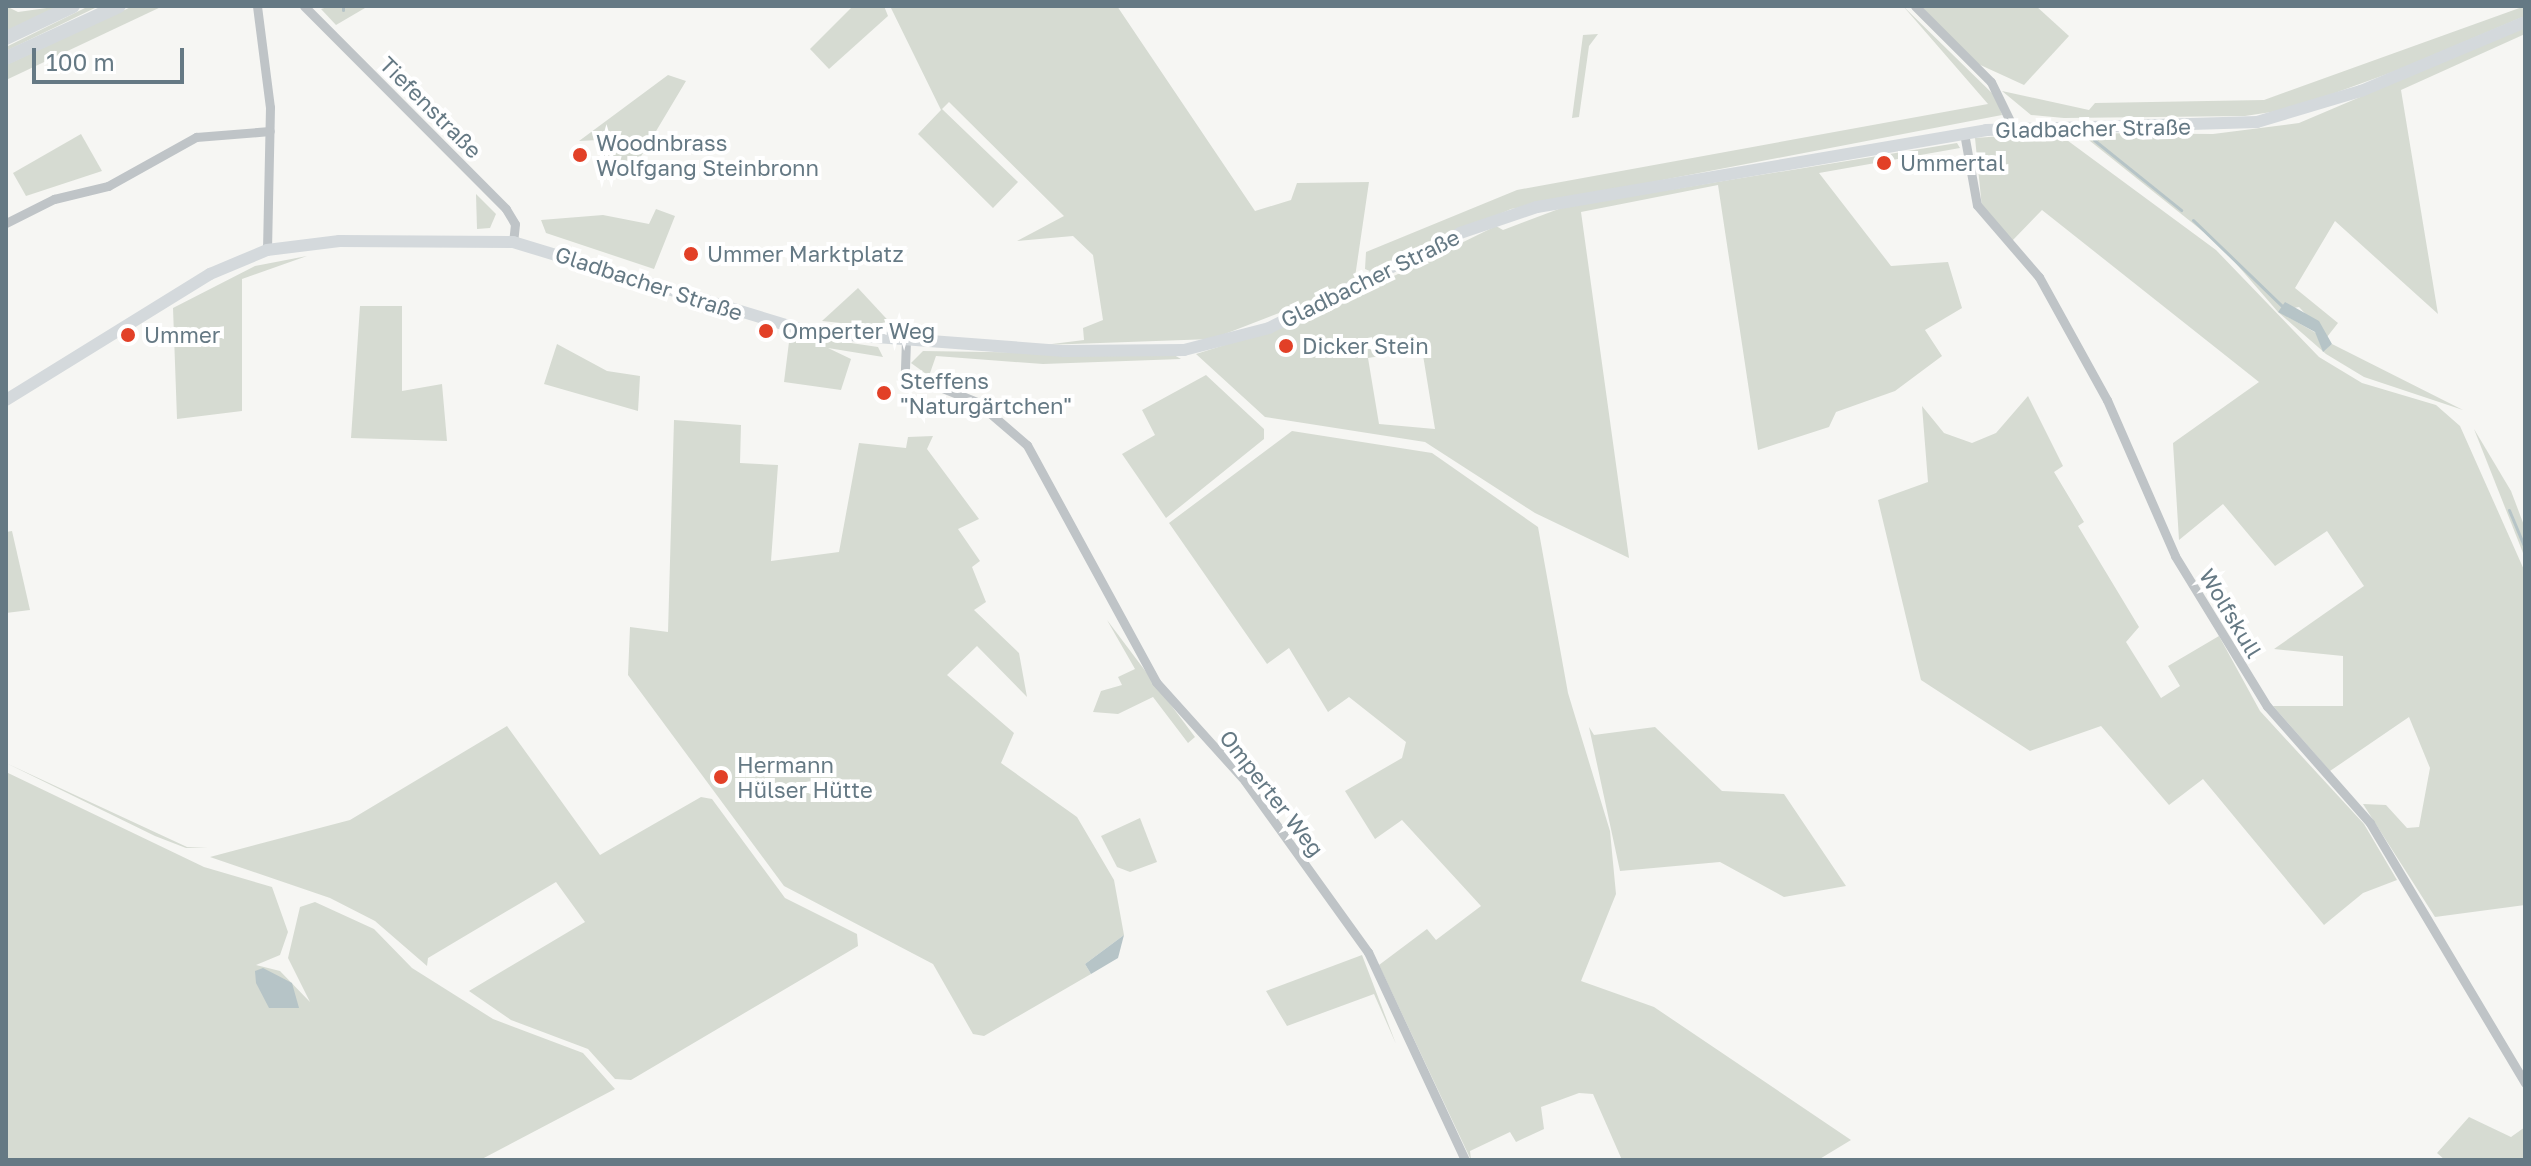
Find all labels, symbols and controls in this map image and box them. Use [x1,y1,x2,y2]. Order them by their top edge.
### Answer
scale bar [36,32,188,82]
text: 100 m [46,47,115,76]
street label: Tiefenstraße [375,51,487,163]
street label: Gladbacher Straße [1995,113,2191,143]
place label: Woodnbrass Wolfgang Steinbronn [596,129,819,180]
marker: Woodnbrass Wolfgang Steinbronn [571,146,589,164]
place label: Ummertal [1900,150,2005,176]
marker: Ummertal [1875,154,1893,172]
street label: Gladbacher Straße [1276,223,1464,333]
street label: Gladbacher Straße [552,240,746,326]
place label: Ummer Marktplatz [707,241,904,267]
marker: Ummer Marktplatz [682,245,700,263]
place label: Omperter Weg [782,318,935,344]
place label: Ummer [144,322,220,348]
marker: Omperter Weg [757,322,775,340]
marker: Ummer [119,326,137,344]
place label: Dicker Stein [1302,333,1429,359]
marker: Dicker Stein [1277,337,1295,355]
place label: Steffens "Naturgärtchen" [900,367,1072,418]
marker: Steffens "Naturgärtchen" [875,384,893,402]
street label: Wolfskull [2194,564,2268,662]
street label: Omperter Weg [1214,724,1330,862]
place label: Hermann Hülser Hütte [737,751,873,802]
marker: Hermann Hülser Hütte [712,768,730,786]

